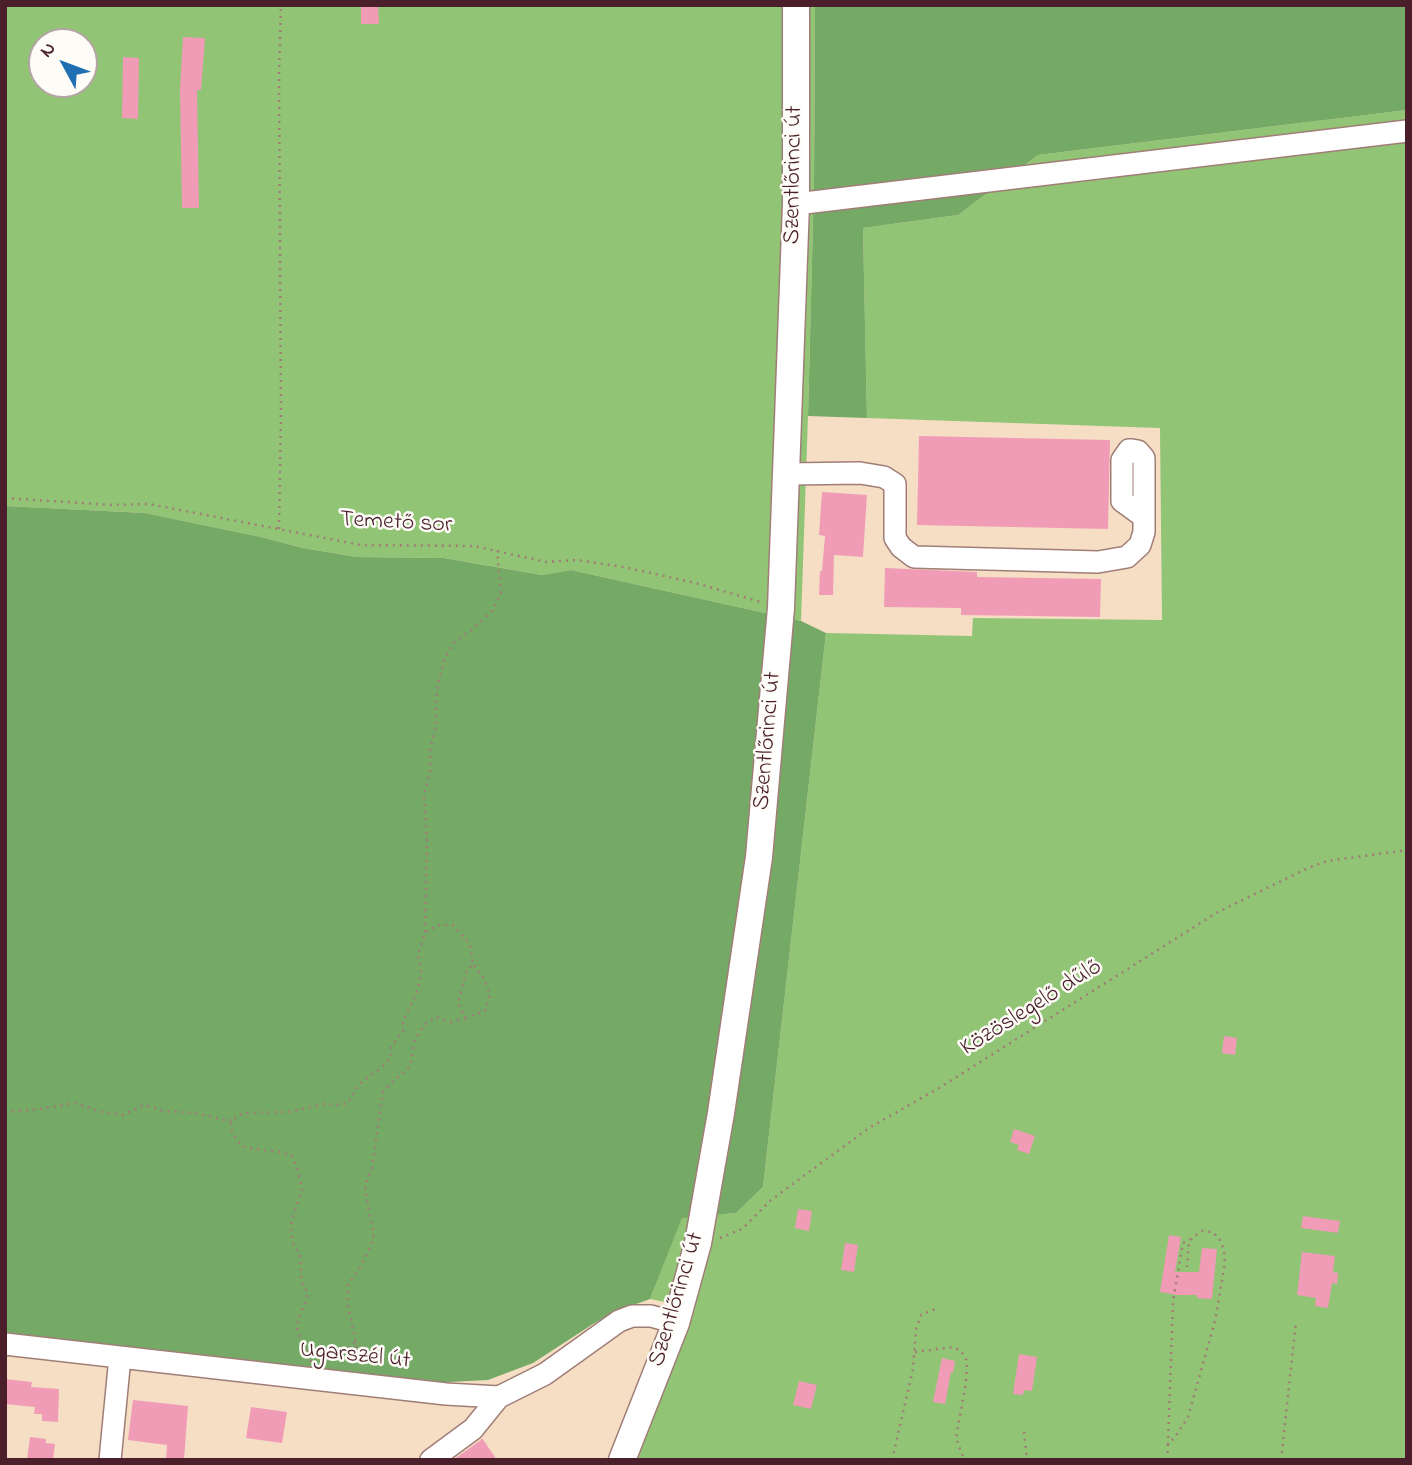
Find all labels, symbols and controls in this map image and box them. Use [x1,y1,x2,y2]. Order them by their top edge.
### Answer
north arrow [28,28,98,98]
text: N [34,37,63,64]
street label: Szentlőrinci út [779,105,811,245]
street label: Temető sor [339,507,453,541]
street label: Szentlőrinci út [749,671,789,811]
street label: Közöslegelő dűlő [956,954,1108,1064]
street label: Szentlőrinci út [644,1229,712,1371]
street label: Ugarszél út [298,1337,412,1377]

